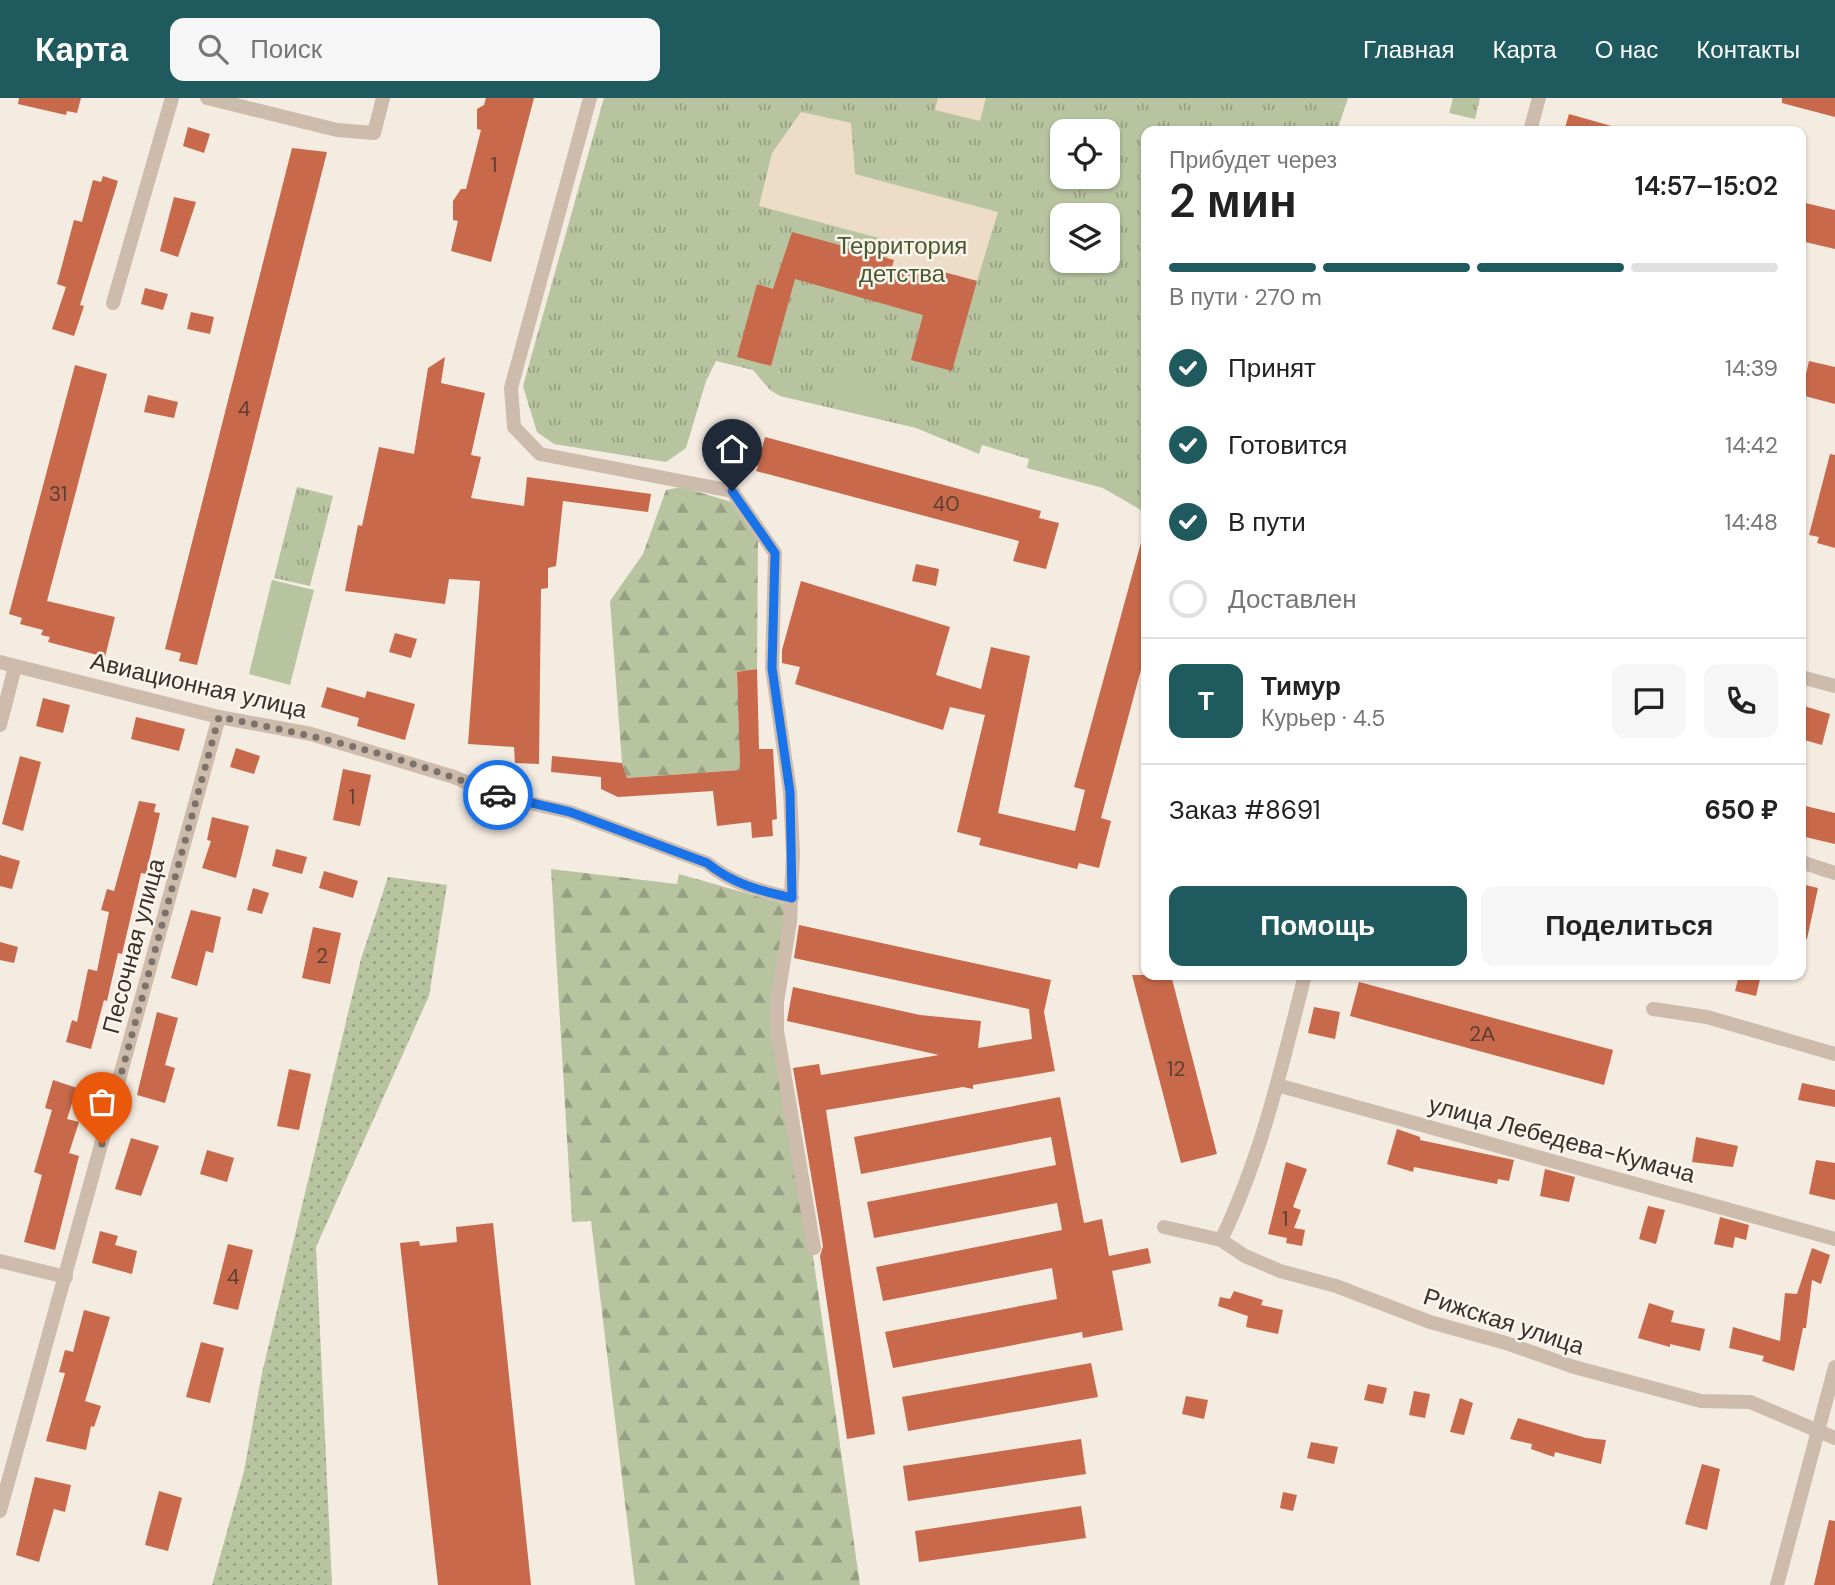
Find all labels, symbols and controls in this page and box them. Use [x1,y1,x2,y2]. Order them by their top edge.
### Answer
search box [170,18,660,81]
text: Карта [35,28,128,71]
icon: search [194,30,232,68]
text: Поиск [250,32,322,66]
text: Главная [1363,34,1454,65]
text: Карта [1492,34,1557,65]
text: О нас [1595,34,1658,65]
text: Контакты [1696,34,1800,65]
map controls [1050,119,1120,273]
button: locate [1050,119,1120,189]
text: Прибудет через [1169,145,1337,175]
house number: 1 [491,151,497,179]
text: 14:57–15:02 [1635,169,1778,203]
text: 2 мин [1169,171,1297,231]
button: layers [1050,203,1120,273]
park label: Территория детства [837,230,967,289]
text: В пути · 270 m [1169,282,1322,312]
icon: check [1169,349,1207,387]
text: Принят [1228,351,1316,385]
text: 14:39 [1725,353,1778,383]
house number: 4 [238,395,251,423]
pin [702,419,762,491]
icon: check [1169,426,1207,464]
text: Готовится [1228,428,1347,462]
icon: home [713,430,751,468]
text: 14:42 [1725,430,1778,460]
house number: 31 [49,480,67,508]
house number: 40 [932,490,960,518]
icon: check [1169,503,1207,541]
text: В пути [1228,505,1306,539]
text: 14:48 [1724,507,1778,537]
text: Доставлен [1228,582,1357,616]
street label: Авиационная улица [88,645,311,725]
button: chat [1612,664,1686,738]
button: phone [1704,664,1778,738]
text: Тимур [1261,669,1341,703]
text: Т [1198,684,1214,718]
text: Курьер · 4.5 [1261,703,1385,733]
courier [463,760,533,830]
icon: car [479,776,517,814]
house number: 1 [349,783,355,811]
text: Заказ #8691 [1169,793,1321,827]
text: 650 ₽ [1704,793,1778,827]
street label: Песочная улица [95,854,171,1037]
button: Помощь [1169,886,1467,966]
button: Поделиться [1481,886,1778,966]
house number: 2 [316,942,328,970]
house number: 2А [1469,1020,1495,1048]
house number: 12 [1167,1055,1185,1083]
pin [72,1072,132,1144]
icon: bag [83,1083,121,1121]
street label: улица Лебедева-Кумача [1425,1088,1699,1190]
house number: 1 [1282,1205,1288,1233]
house number: 4 [227,1263,240,1291]
street label: Рижская улица [1420,1280,1589,1362]

